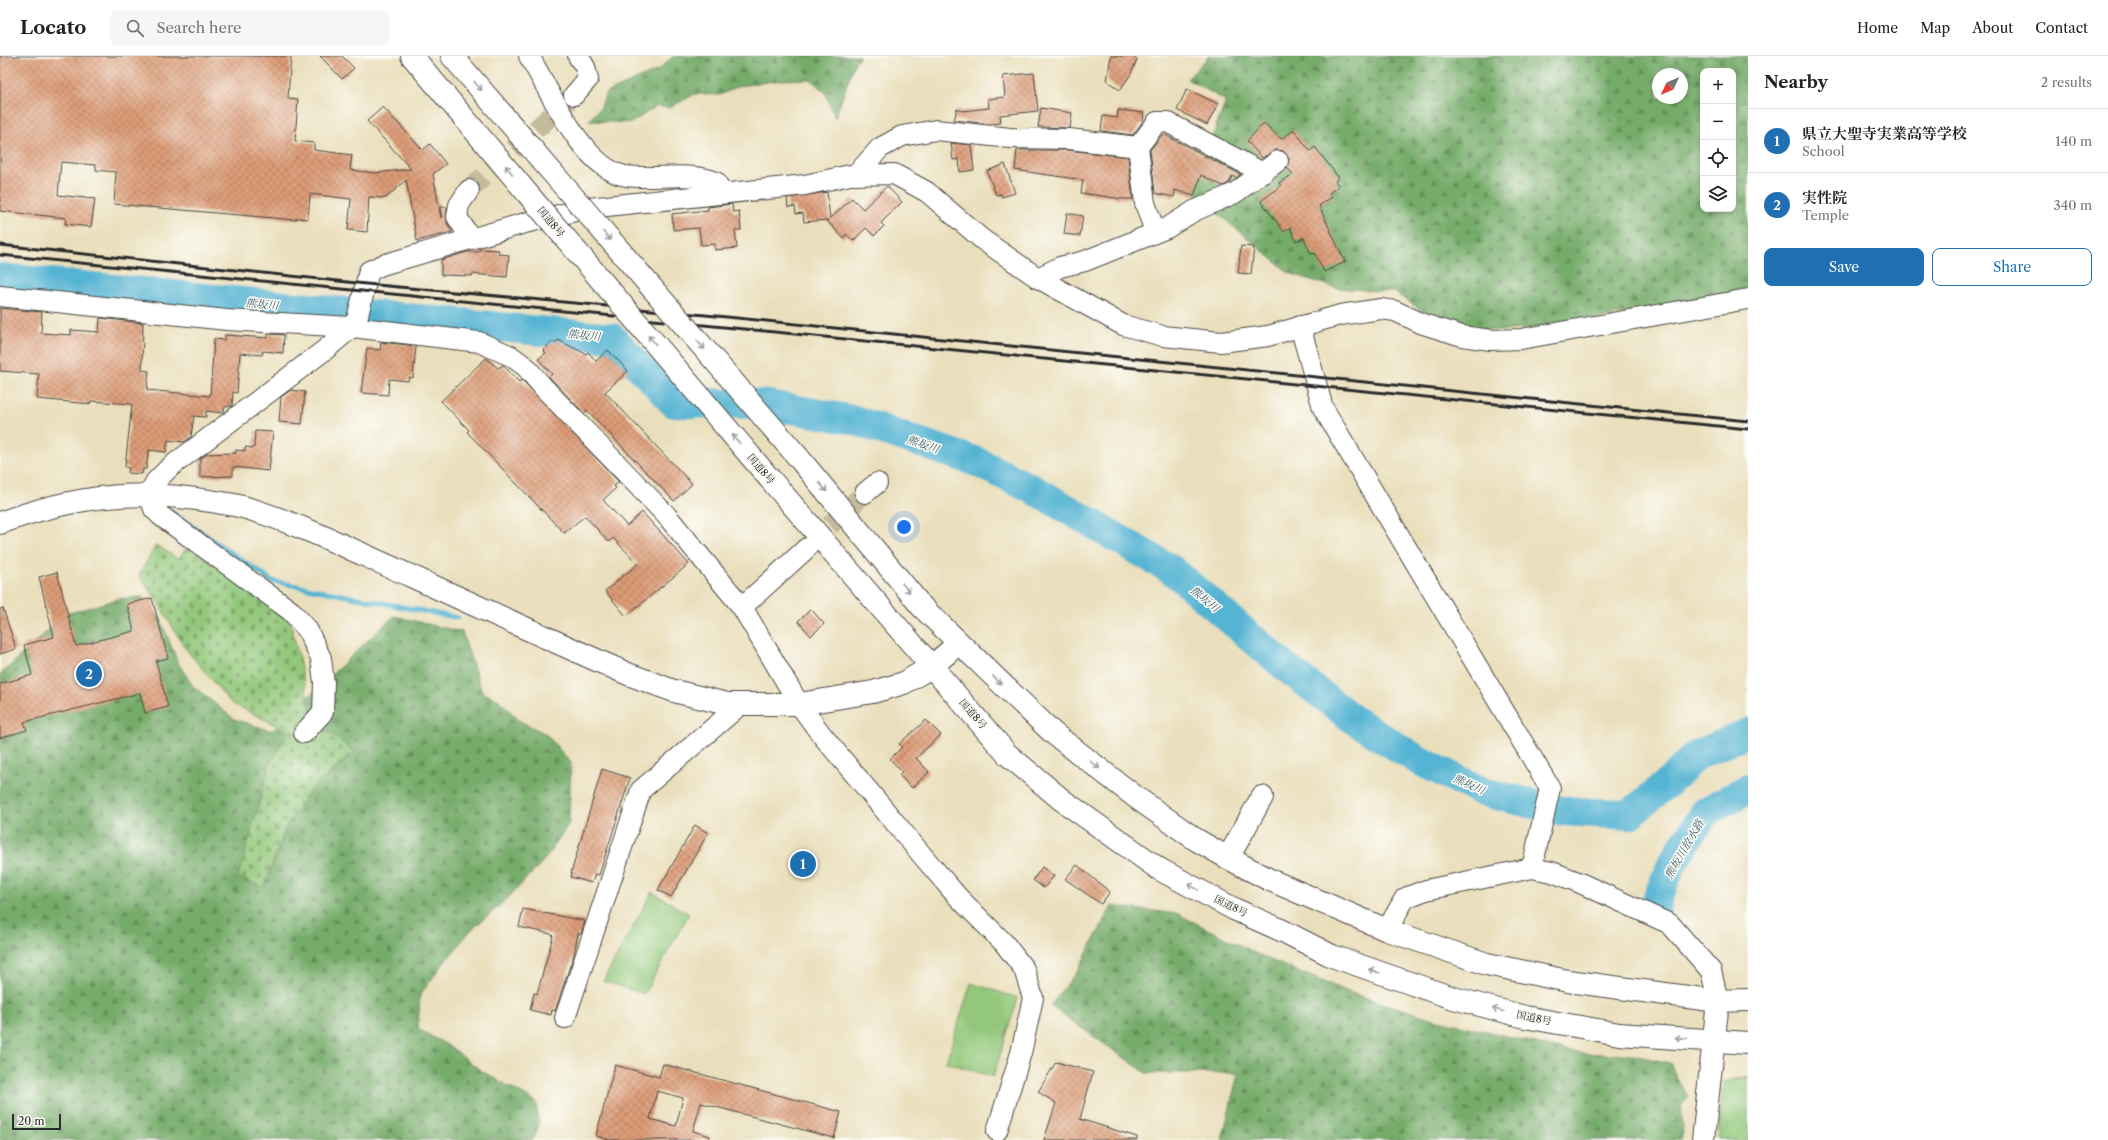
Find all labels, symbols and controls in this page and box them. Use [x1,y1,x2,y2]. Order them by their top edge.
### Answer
search box [110,10,390,46]
text: Locato [20,16,86,39]
icon: search [124,17,146,39]
text: Search here [156,18,241,37]
text: Home [1857,19,1898,37]
text: Map [1920,19,1950,37]
text: About [1972,19,2013,37]
text: Contact [2035,19,2088,37]
north arrow [1652,68,1688,104]
map controls [1700,68,1736,212]
button: + [1700,68,1736,104]
text: Nearby [1764,72,1828,92]
text: 2 results [2041,74,2092,90]
one-way arrow [473,80,482,91]
button: − [1700,104,1736,140]
text: 県立大聖寺実業高等学校 [1802,124,1967,143]
text: 1 [1774,133,1780,149]
text: 140 m [2055,133,2092,149]
button: locate [1700,140,1736,176]
text: School [1802,143,1845,159]
one-way arrow [504,165,513,176]
button: layers [1700,176,1736,212]
text: 実性院 [1802,188,1847,207]
text: 2 [1773,197,1781,213]
text: 340 m [2054,197,2092,213]
street label: 国道8号 [534,204,568,240]
text: Temple [1802,207,1849,223]
one-way arrow [602,230,611,240]
button: Save [1764,248,1924,286]
button: Share [1932,248,2092,286]
water label: 熊坂川 [245,295,280,313]
water label: 熊坂川 [567,326,602,344]
one-way arrow [647,334,656,345]
one-way arrow [697,339,706,350]
water label: 熊坂川 [905,432,942,456]
one-way arrow [731,433,740,444]
street label: 国道8号 [744,451,778,487]
one-way arrow [819,482,828,493]
your location [894,517,914,537]
one-way arrow [902,582,910,593]
water label: 熊坂川 [1188,583,1223,616]
pin: 2 [76,659,102,689]
one-way arrow [992,675,1002,685]
street label: 国道8号 [956,696,990,732]
one-way arrow [1090,761,1101,770]
water label: 熊坂川 [1451,771,1488,798]
water label: 熊坂川放水路 [1661,816,1707,881]
pin: 1 [790,849,816,879]
one-way arrow [1187,883,1199,890]
street label: 国道8号 [1212,892,1250,920]
one-way arrow [1368,966,1380,974]
one-way arrow [1492,1005,1505,1013]
street label: 国道8号 [1515,1008,1553,1028]
one-way arrow [1675,1034,1688,1041]
scale bar [12,1112,61,1131]
text: 20 m [18,1114,44,1128]

